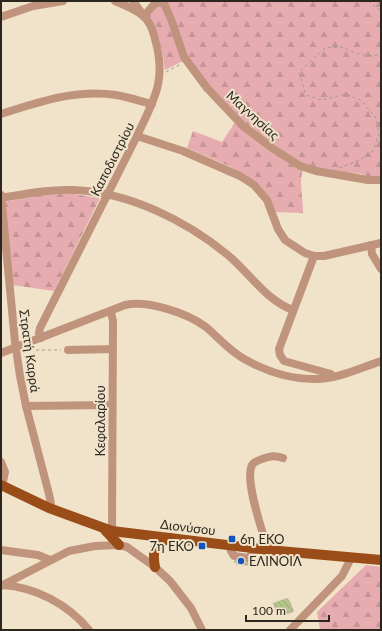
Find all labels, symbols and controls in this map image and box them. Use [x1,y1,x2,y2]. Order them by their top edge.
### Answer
street label: Μαγνησίας [223,87,283,143]
street label: Καποδιστρίου [87,119,137,199]
street label: Στρατή Καρρά [16,309,44,394]
street label: Κεφαλαρίου [92,385,108,457]
street label: Διονύσου [159,516,217,538]
place label: 6η ΕΚΟ [240,531,284,547]
marker: 6η ΕΚΟ [227,534,237,544]
place label: 7η ΕΚΟ [150,538,194,554]
marker: 7η ΕΚΟ [197,541,207,551]
place label: ΕΛΙΝΟΙΛ [249,553,302,569]
marker: ΕΛΙΝΟΙΛ [236,556,246,566]
scale bar [246,597,329,623]
text: 100 m [252,603,286,618]

